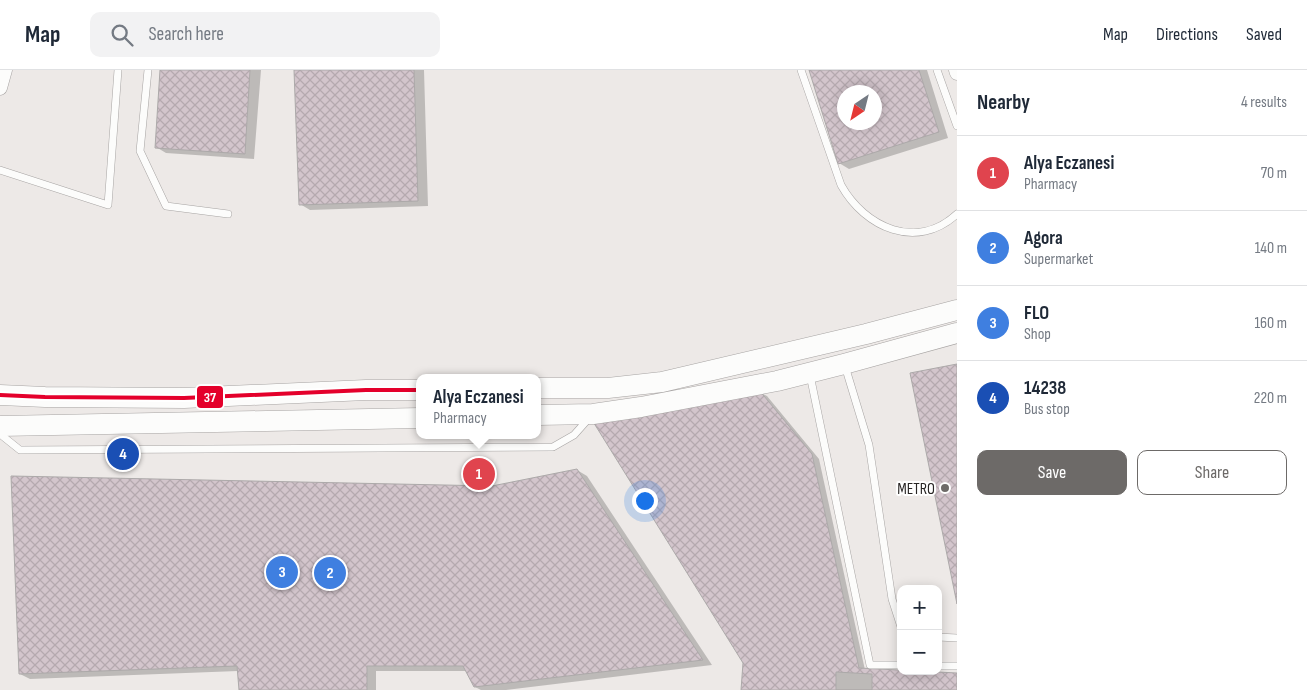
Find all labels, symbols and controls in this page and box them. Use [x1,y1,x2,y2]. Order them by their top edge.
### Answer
search box [90,12,440,57]
text: Map [25,20,60,49]
icon: search [108,21,136,49]
text: Search here [148,23,224,46]
text: Map [1103,24,1128,45]
text: Directions [1156,24,1218,45]
text: Saved [1246,24,1282,45]
north arrow [837,85,882,130]
text: Nearby [977,90,1030,115]
text: 4 results [1241,93,1287,112]
text: Alya Eczanesi [1024,152,1114,175]
text: 1 [990,164,996,183]
text: 70 m [1261,164,1287,183]
text: Pharmacy [1024,175,1077,194]
text: Agora [1024,227,1063,250]
text: 2 [989,239,997,258]
text: 140 m [1255,239,1287,258]
text: Supermarket [1024,250,1093,269]
text: FLO [1024,302,1049,325]
text: 3 [989,314,997,333]
text: 160 m [1254,314,1287,333]
text: Shop [1024,325,1051,344]
popup [416,374,541,439]
text: 14238 [1024,377,1066,400]
line badge: 37 [196,385,224,409]
text: Alya Eczanesi [433,386,524,409]
text: 37 [204,389,217,406]
text: 4 [989,389,997,408]
text: 220 m [1254,389,1287,408]
text: Bus stop [1024,400,1070,419]
text: Pharmacy [433,409,487,428]
pin: 4 [107,435,139,473]
button: Save [977,450,1127,495]
button: Share [1137,450,1287,495]
pin: 1 [463,455,495,493]
place label: METRO [897,480,935,499]
marker: METRO [939,482,951,494]
your location [632,488,658,514]
pin: 3 [266,553,298,591]
pin: 2 [314,554,346,592]
map controls [897,585,942,675]
button: + [897,585,942,630]
button: − [897,630,942,675]

